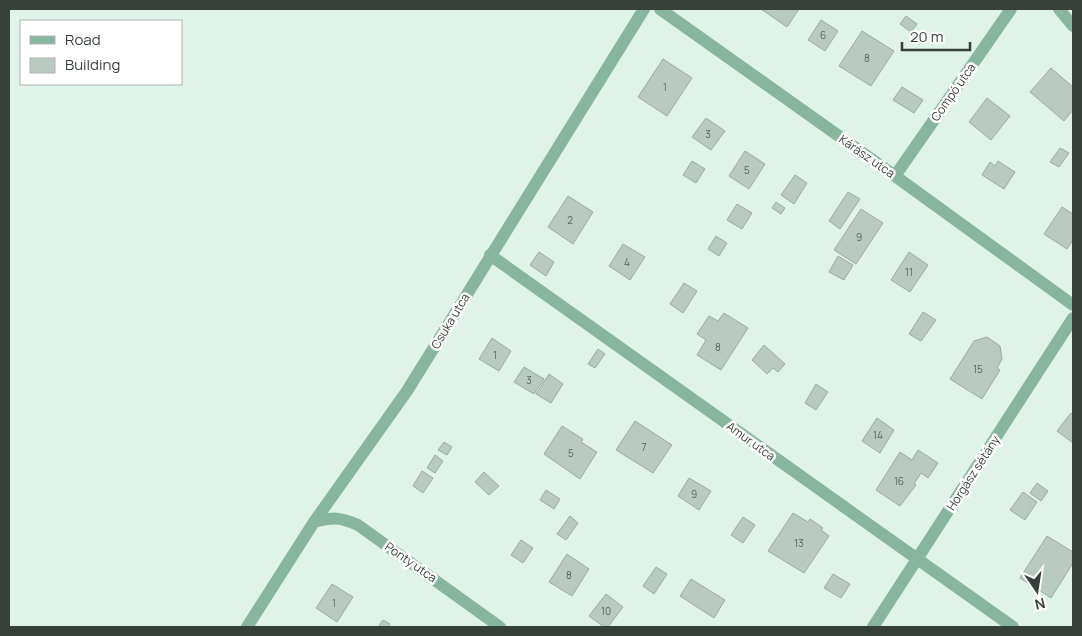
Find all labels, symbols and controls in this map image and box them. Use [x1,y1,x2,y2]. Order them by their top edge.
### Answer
legend [20,20,182,85]
scale bar [902,20,970,52]
text: 20 m [910,26,943,47]
house number: 6 [820,28,826,42]
text: Road [65,29,101,50]
house number: 8 [864,51,870,65]
text: Building [65,54,120,75]
street label: Compó utca [927,60,979,124]
house number: 1 [663,80,667,94]
house number: 3 [705,127,711,141]
street label: Kárász utca [836,131,898,181]
house number: 5 [744,163,750,177]
house number: 2 [567,213,573,227]
house number: 9 [856,230,862,244]
house number: 4 [624,255,630,269]
house number: 11 [905,265,913,279]
street label: Csuka utca [427,290,473,352]
house number: 8 [715,340,721,354]
house number: 1 [493,348,497,362]
house number: 15 [973,362,983,376]
house number: 3 [526,373,532,387]
street label: Amur utca [723,417,779,465]
house number: 14 [873,428,883,442]
street label: Horgász sétány [942,432,1004,514]
house number: 7 [641,440,647,454]
house number: 5 [568,446,574,460]
house number: 16 [894,474,904,488]
house number: 9 [691,487,697,501]
house number: 13 [794,536,804,550]
street label: Ponty utca [382,538,440,586]
north arrow [1012,566,1062,616]
house number: 8 [566,568,572,582]
text: N [1033,594,1047,615]
house number: 1 [332,596,336,610]
house number: 10 [601,604,611,618]

